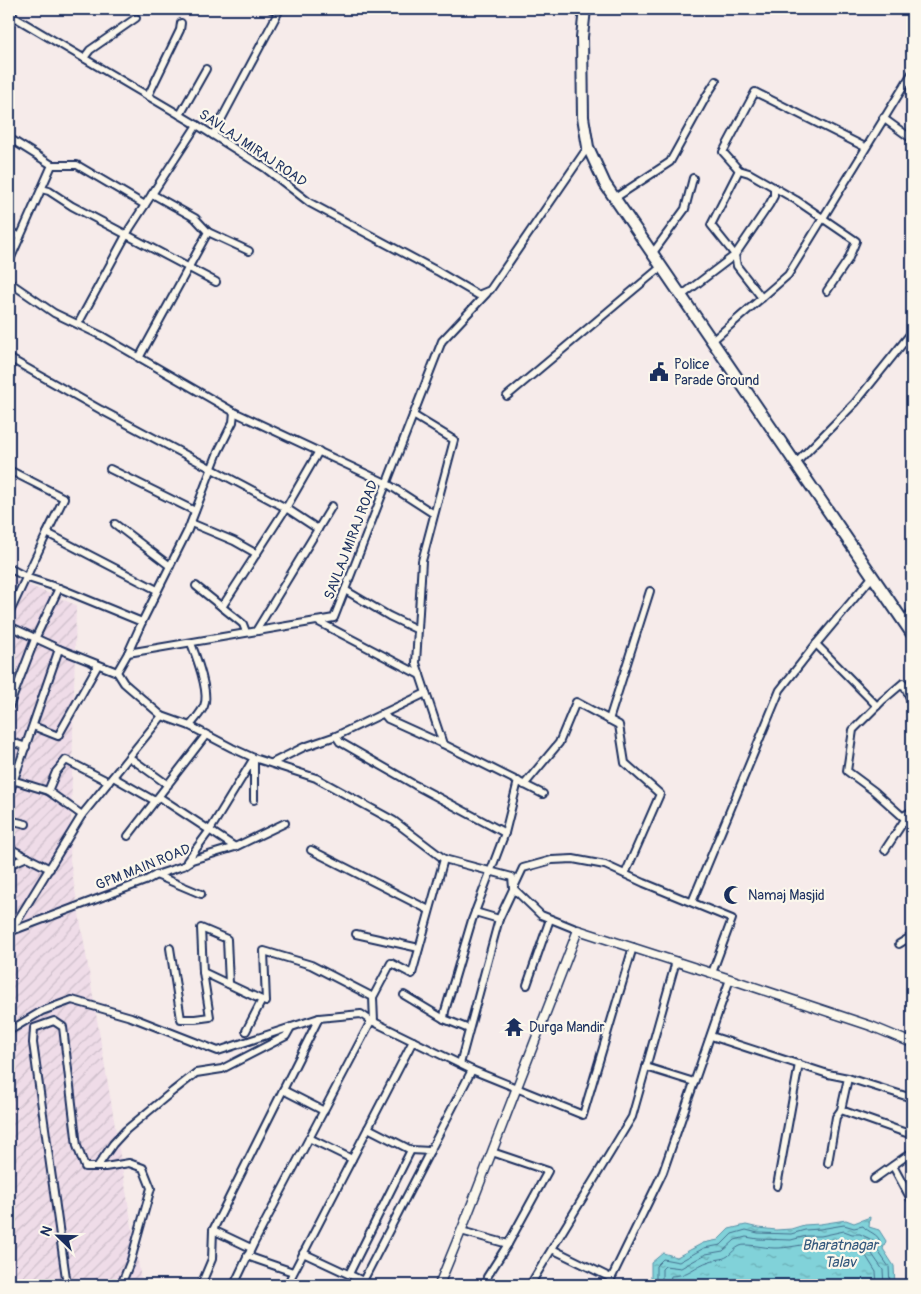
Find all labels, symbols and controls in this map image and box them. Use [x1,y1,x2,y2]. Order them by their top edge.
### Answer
street label: SAVLAJ MIRAJ ROAD [196,106,310,190]
place label: Police Parade Ground [674,356,760,389]
public building icon: Police Parade Ground [648,361,670,383]
street label: SAVLAJ MIRAJ ROAD [320,478,382,602]
street label: GPM MAIN ROAD [93,840,193,894]
mosque icon: Namaj Masjid [722,884,744,906]
place label: Namaj Masjid [748,887,825,904]
temple icon: Durga Mandir [503,1016,525,1038]
place label: Durga Mandir [529,1019,605,1036]
north arrow [32,1212,82,1262]
text: N [37,1223,56,1239]
water label: Bharatnagar Talav [802,1236,880,1272]

